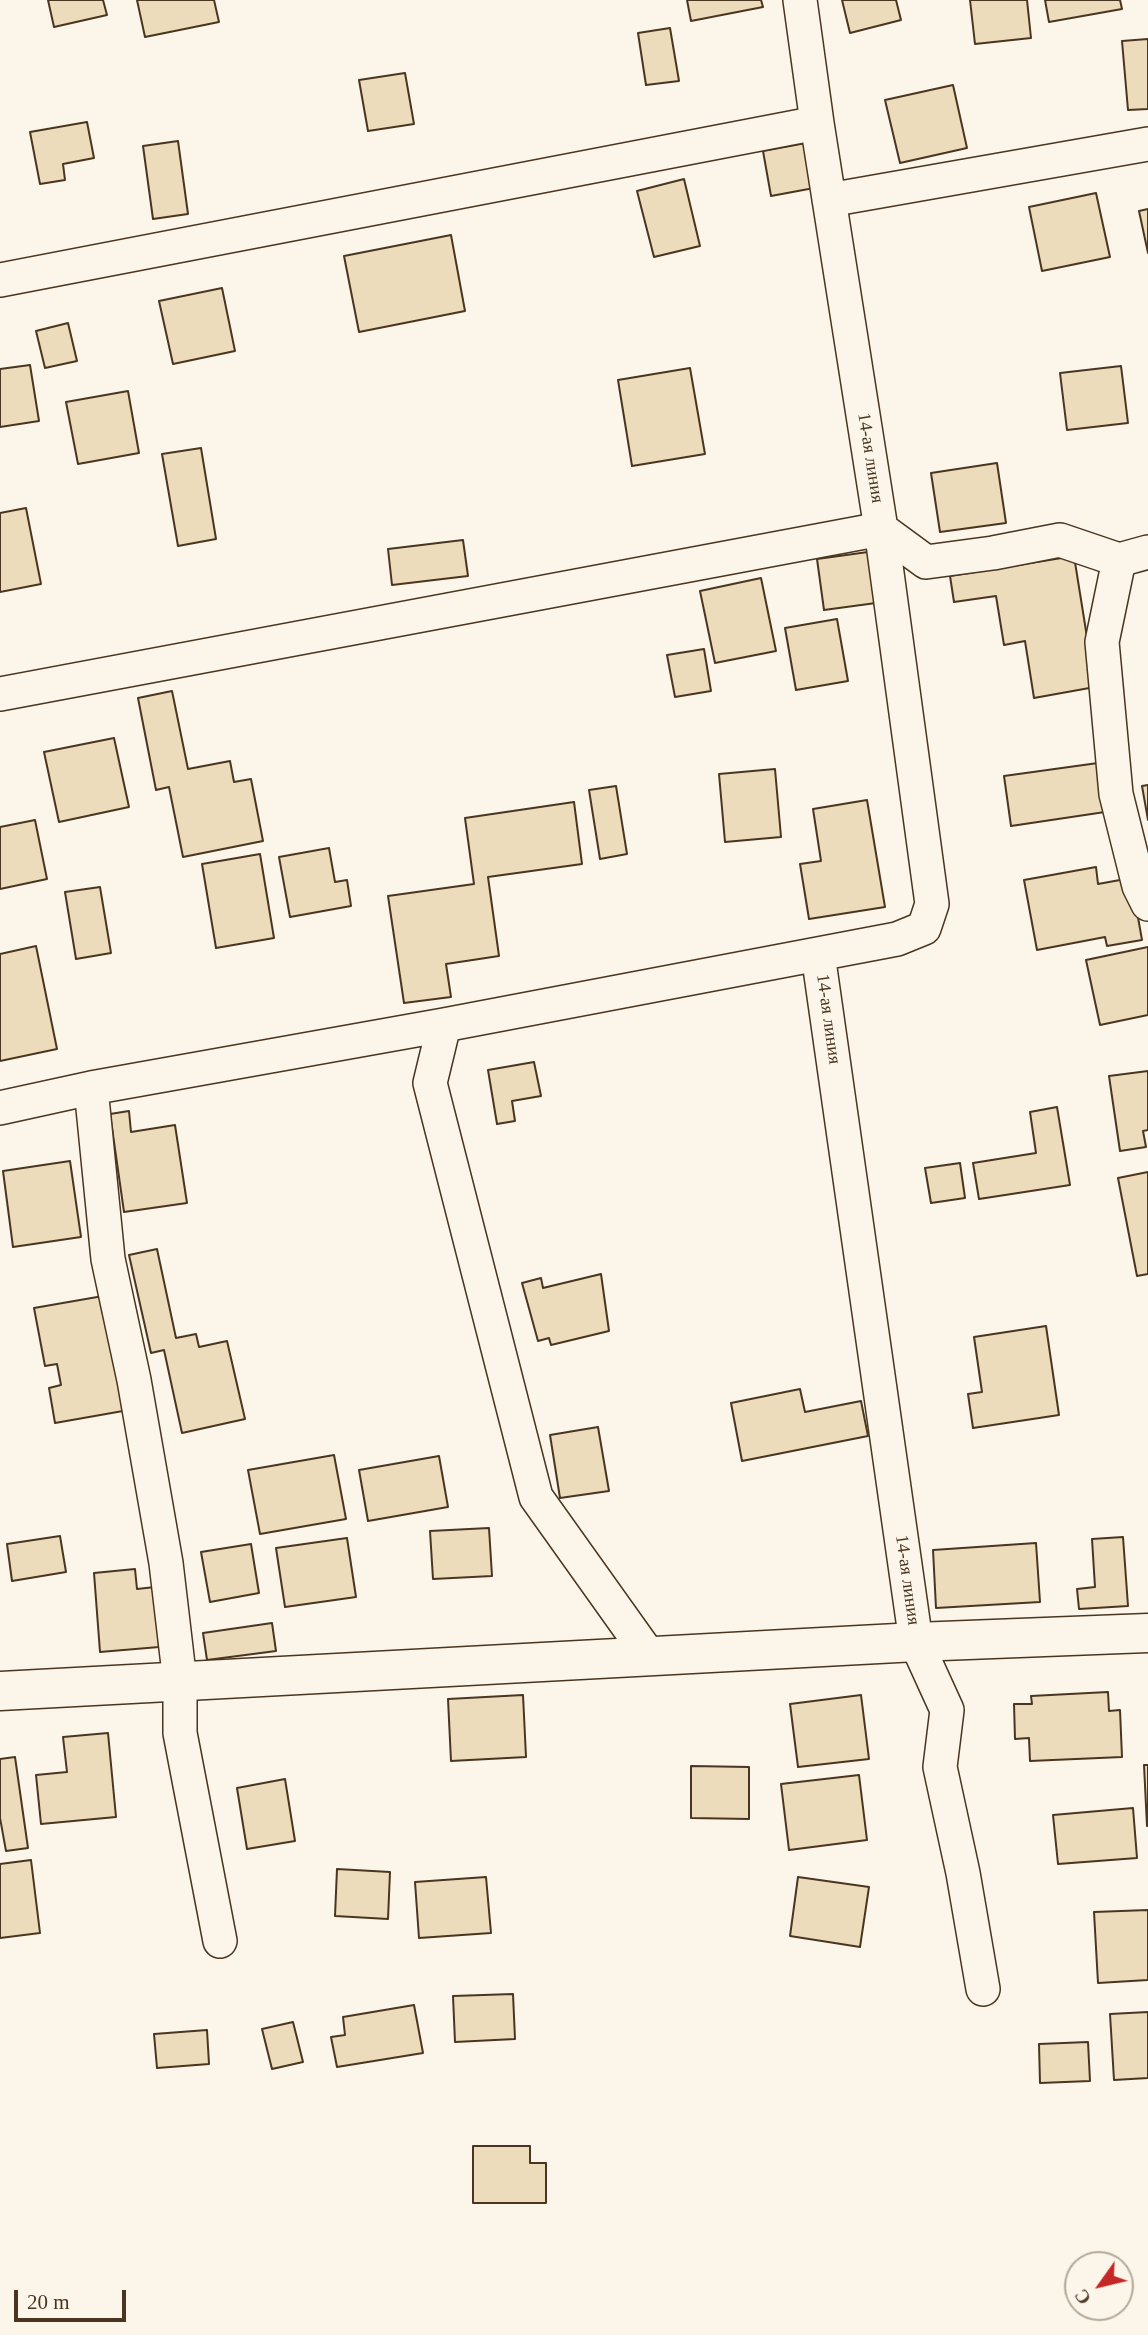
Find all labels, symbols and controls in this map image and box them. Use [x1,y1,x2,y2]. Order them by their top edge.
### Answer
street label: 14-ая линия [852,411,888,505]
street label: 14-ая линия [811,972,845,1066]
street label: 14-ая линия [890,1533,924,1627]
north arrow [1064,2251,1134,2321]
scale bar [18,2276,130,2320]
text: С [1070,2285,1095,2308]
text: 20 m [27,2290,70,2314]

